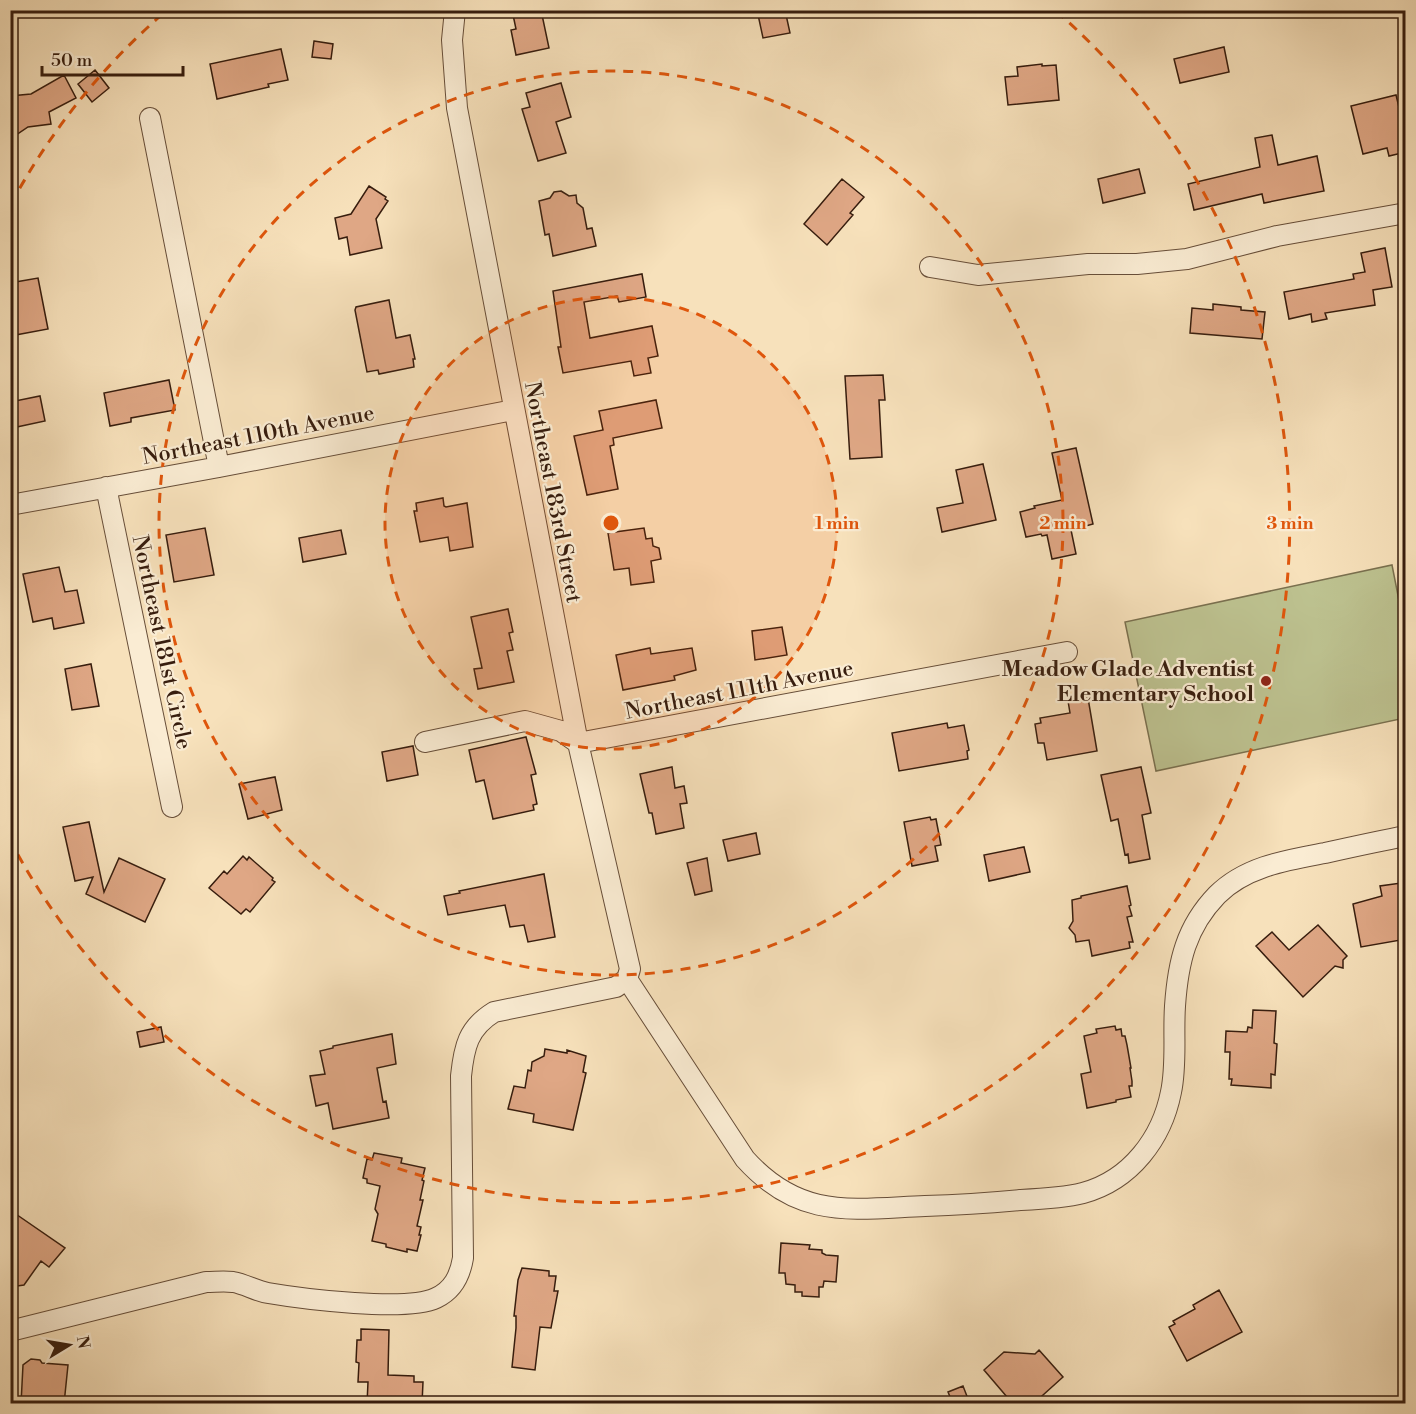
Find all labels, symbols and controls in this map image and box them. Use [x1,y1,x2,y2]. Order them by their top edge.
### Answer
scale bar [42,39,183,77]
text: 50 m [51,49,93,72]
street label: Northeast 183rd Street [518,379,587,605]
street label: Northeast 110th Avenue [140,400,377,471]
text: 1 min [815,512,859,535]
text: 2 min [1039,512,1087,535]
text: 3 min [1267,512,1313,535]
centre of rings [601,513,621,533]
street label: Northeast 181st Circle [126,533,197,752]
street label: Northeast 111th Avenue [623,655,856,726]
place label: Meadow Glade Adventist Elementary School [1002,656,1254,708]
marker: Meadow Glade Adventist Elementary School [1259,674,1273,688]
north arrow [39,1315,99,1375]
text: N [72,1334,94,1351]

